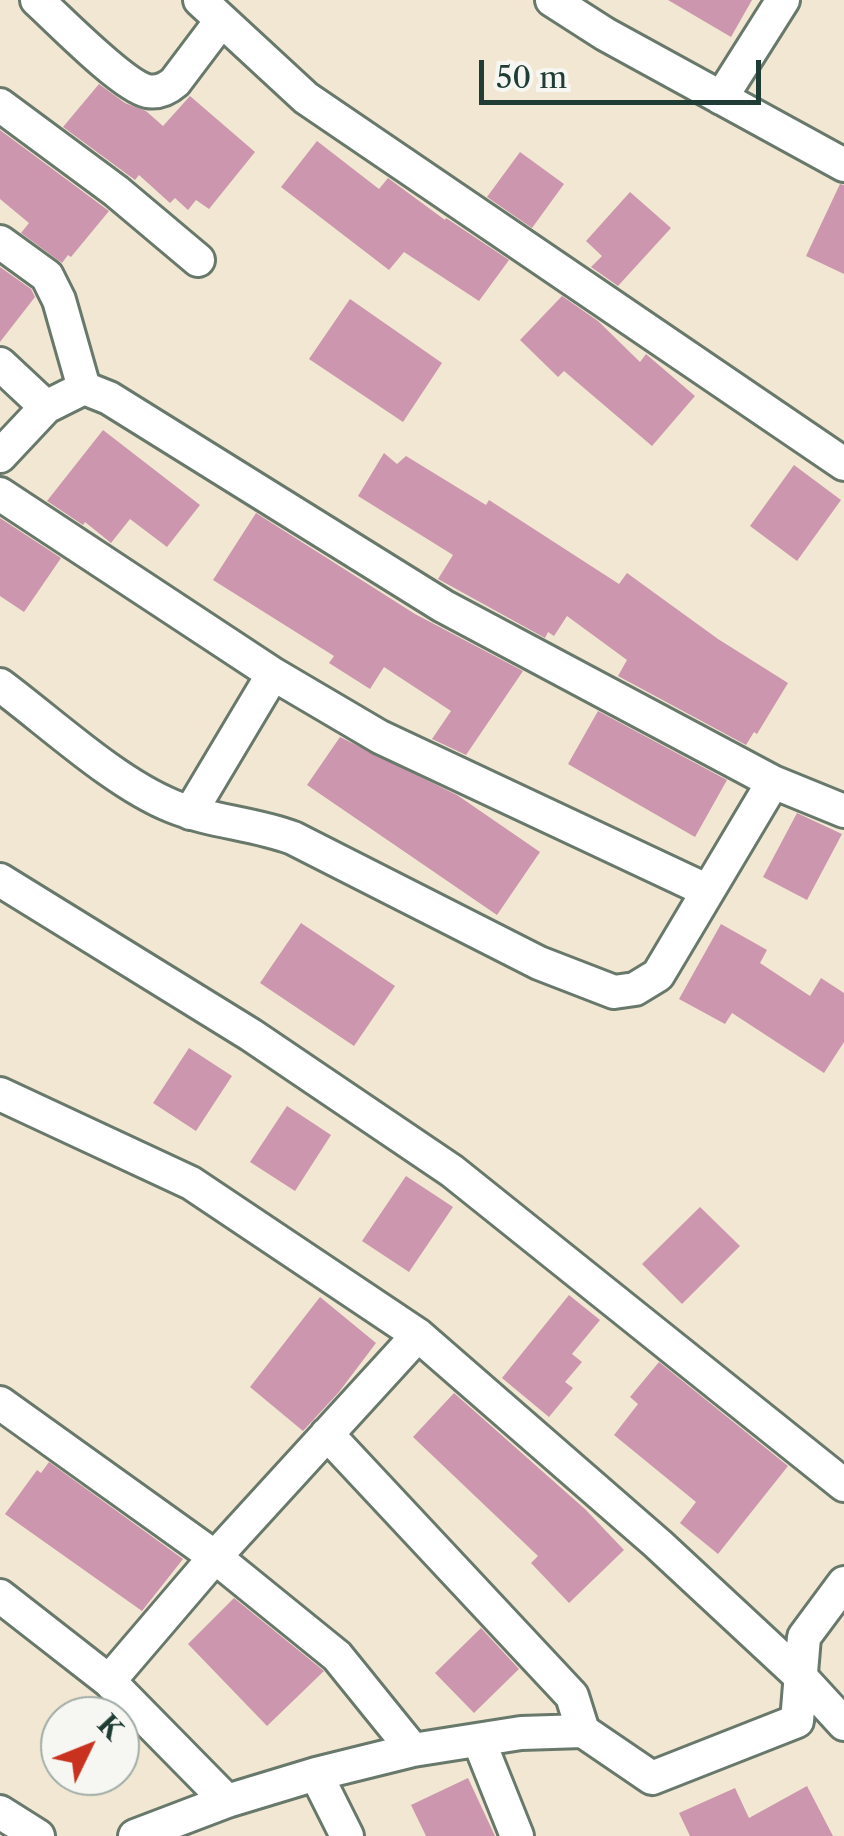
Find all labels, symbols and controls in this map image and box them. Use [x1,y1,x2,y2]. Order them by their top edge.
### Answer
scale bar [484,40,766,102]
text: 50 m [496,59,567,96]
north arrow [40,1696,140,1796]
text: K [90,1707,131,1747]

